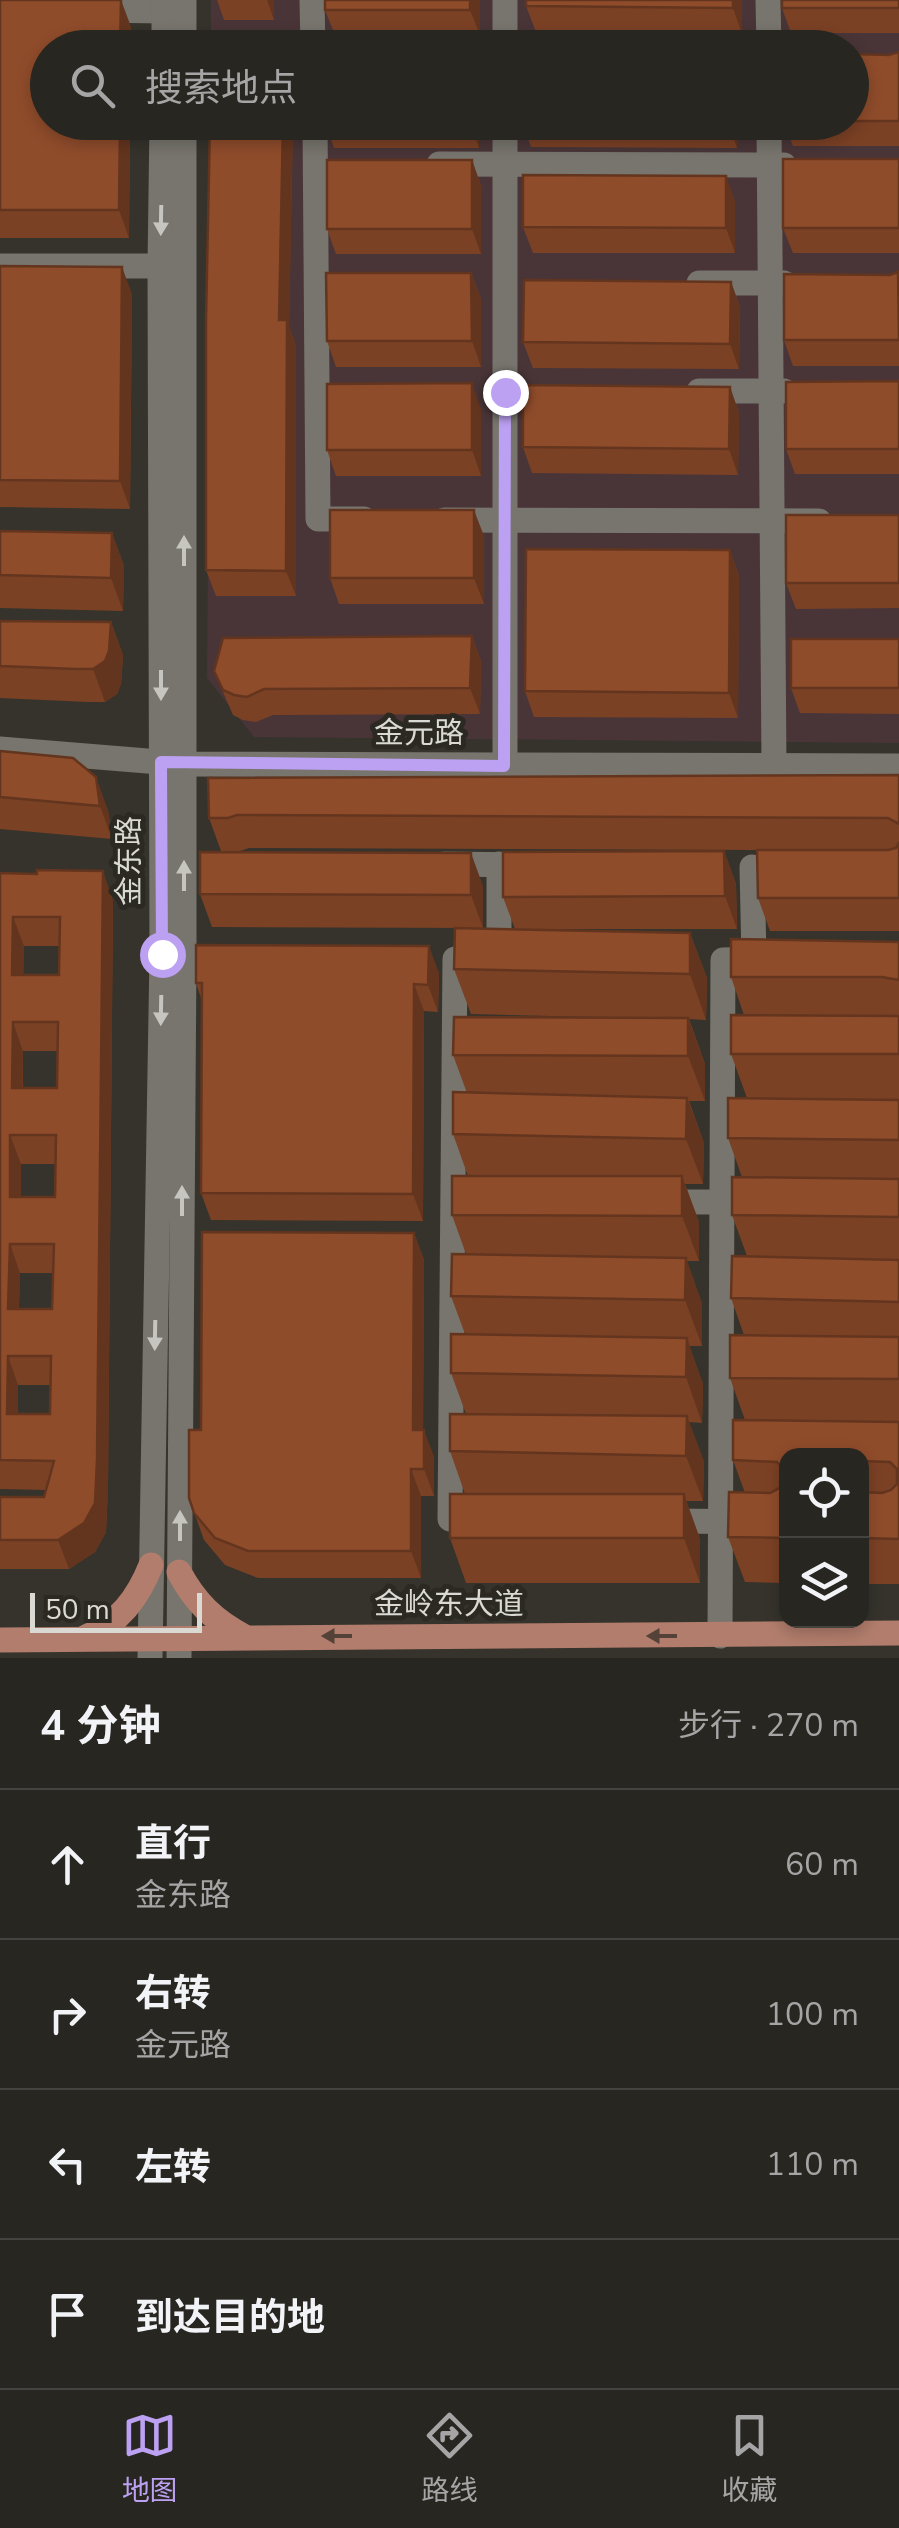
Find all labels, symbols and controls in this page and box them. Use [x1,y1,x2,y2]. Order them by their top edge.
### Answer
search box [30,30,869,140]
icon: search [65,58,120,113]
text: 搜索地点 [145,63,297,114]
one-way arrow [153,204,169,236]
route end [483,370,529,416]
one-way arrow [176,534,192,566]
one-way arrow [153,669,169,701]
street label: 金元路 [374,713,464,754]
street label: 金东路 [109,816,150,906]
one-way arrow [176,859,192,891]
route start [140,932,186,978]
one-way arrow [153,994,169,1026]
one-way arrow [174,1184,190,1216]
one-way arrow [147,1319,163,1351]
map controls [779,1448,869,1628]
button: locate [779,1448,869,1538]
one-way arrow [172,1509,188,1541]
button: layers [779,1538,869,1628]
street label: 金岭东大道 [374,1584,524,1625]
scale bar [30,1588,202,1632]
text: 50 m [45,1591,110,1629]
one-way arrow [320,1628,352,1644]
one-way arrow [645,1628,677,1644]
text: 4 分钟 [40,1698,161,1755]
text: 步行 · 270 m [678,1704,859,1747]
text: 直行 [135,1818,211,1869]
icon: ahead [40,1837,95,1892]
text: 60 m [785,1843,859,1886]
text: 金东路 [135,1874,231,1917]
text: 右转 [135,1968,211,2019]
icon: right [40,1987,95,2042]
text: 100 m [766,1993,859,2036]
text: 金元路 [135,2024,231,2067]
icon: left [40,2137,95,2192]
text: 左转 [135,2142,211,2193]
text: 110 m [766,2143,859,2186]
icon: arrive [40,2287,95,2342]
text: 到达目的地 [135,2292,325,2343]
tab: 地图 [122,2408,178,2510]
tab: 路线 [421,2408,477,2510]
tab: 收藏 [721,2408,777,2510]

